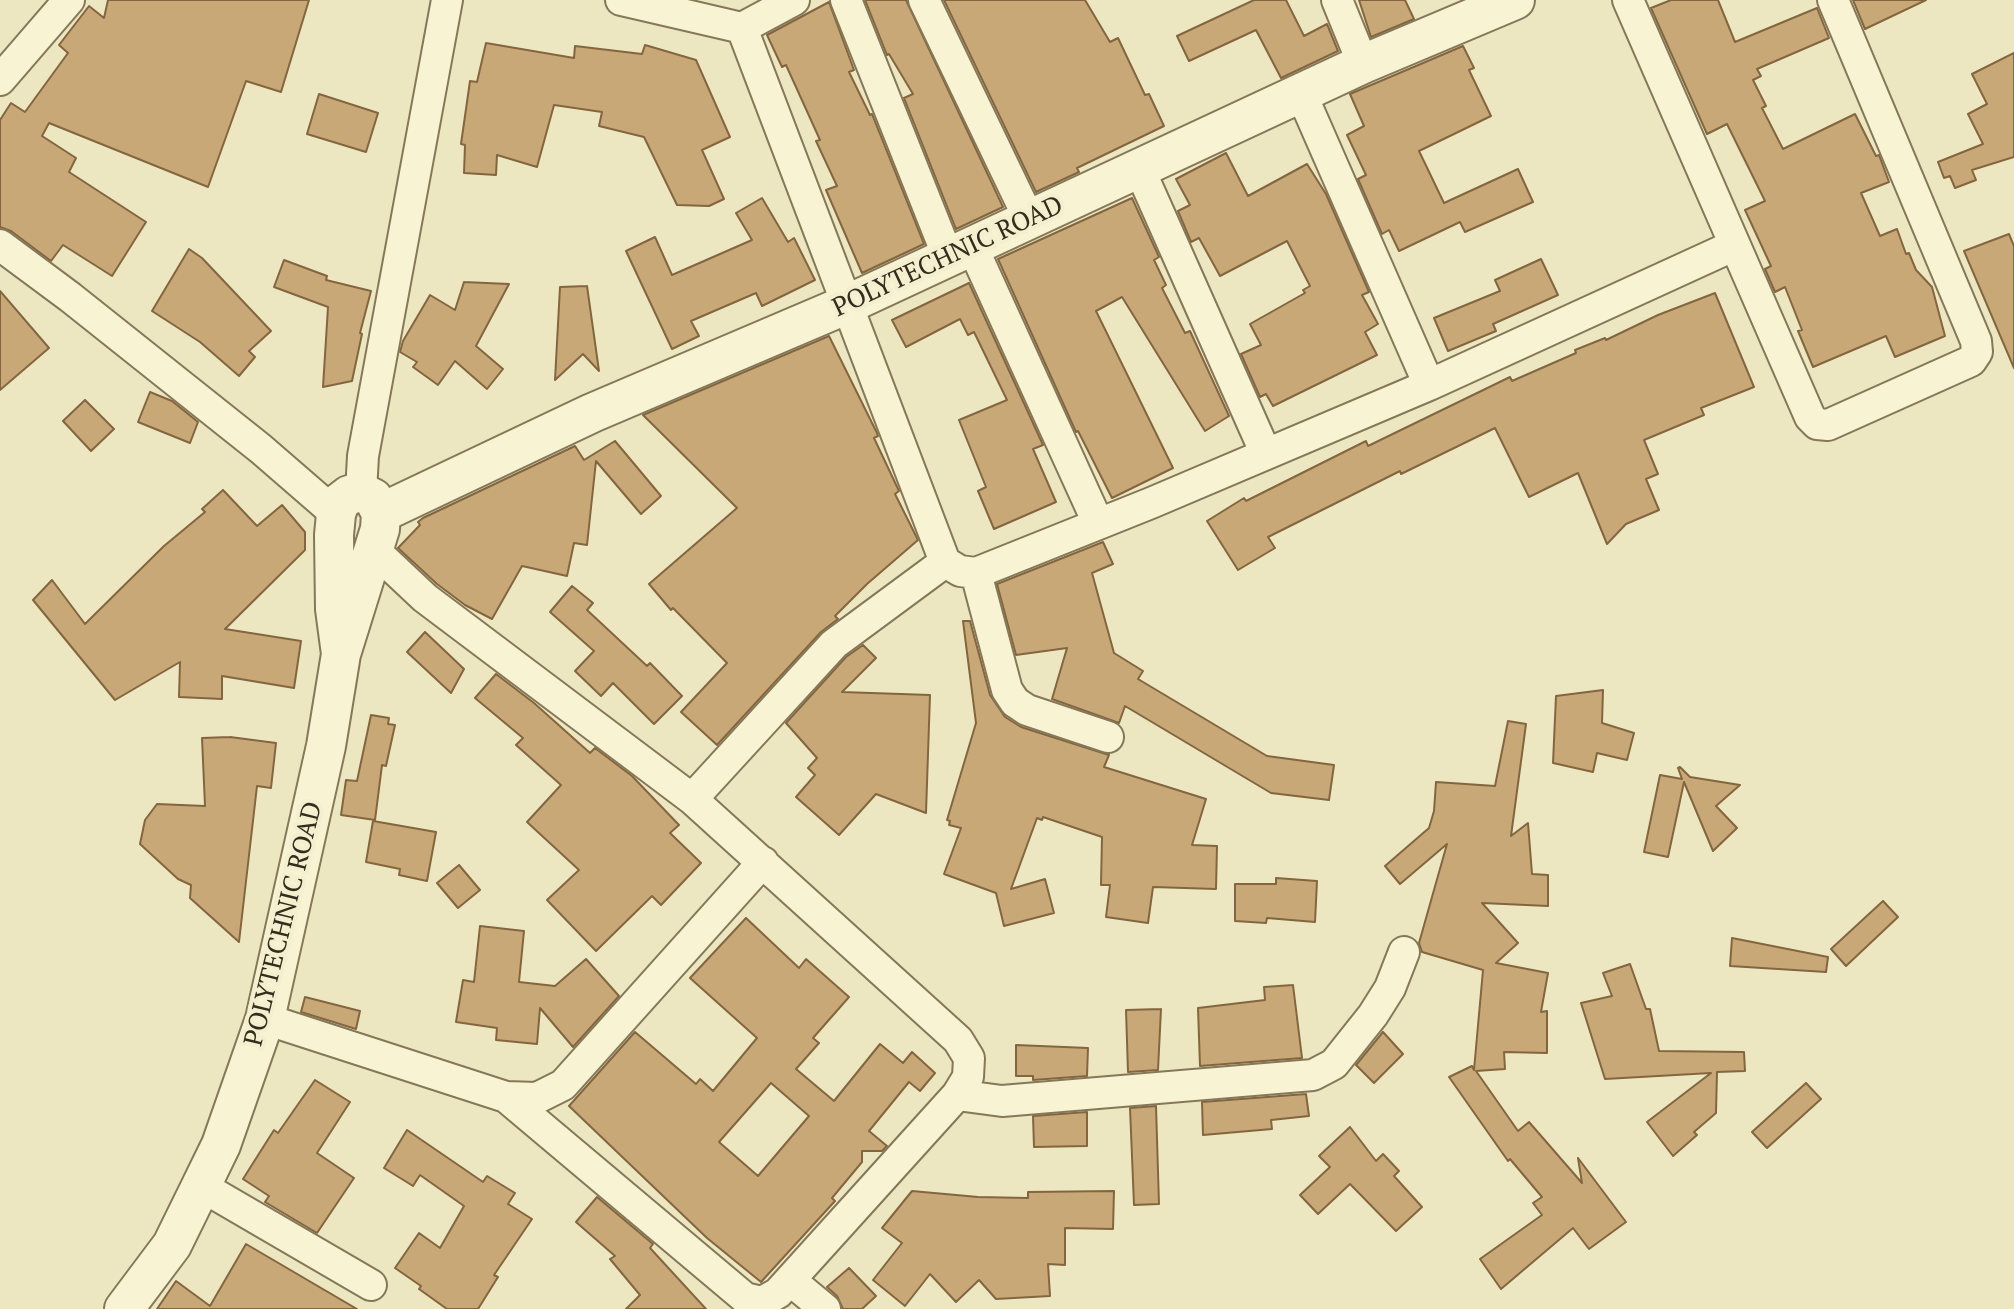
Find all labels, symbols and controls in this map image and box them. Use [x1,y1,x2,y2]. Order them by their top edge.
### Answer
street label: POLYTECHNIC ROAD [828,190,1068,324]
street label: POLYTECHNIC ROAD [239,799,329,1049]

